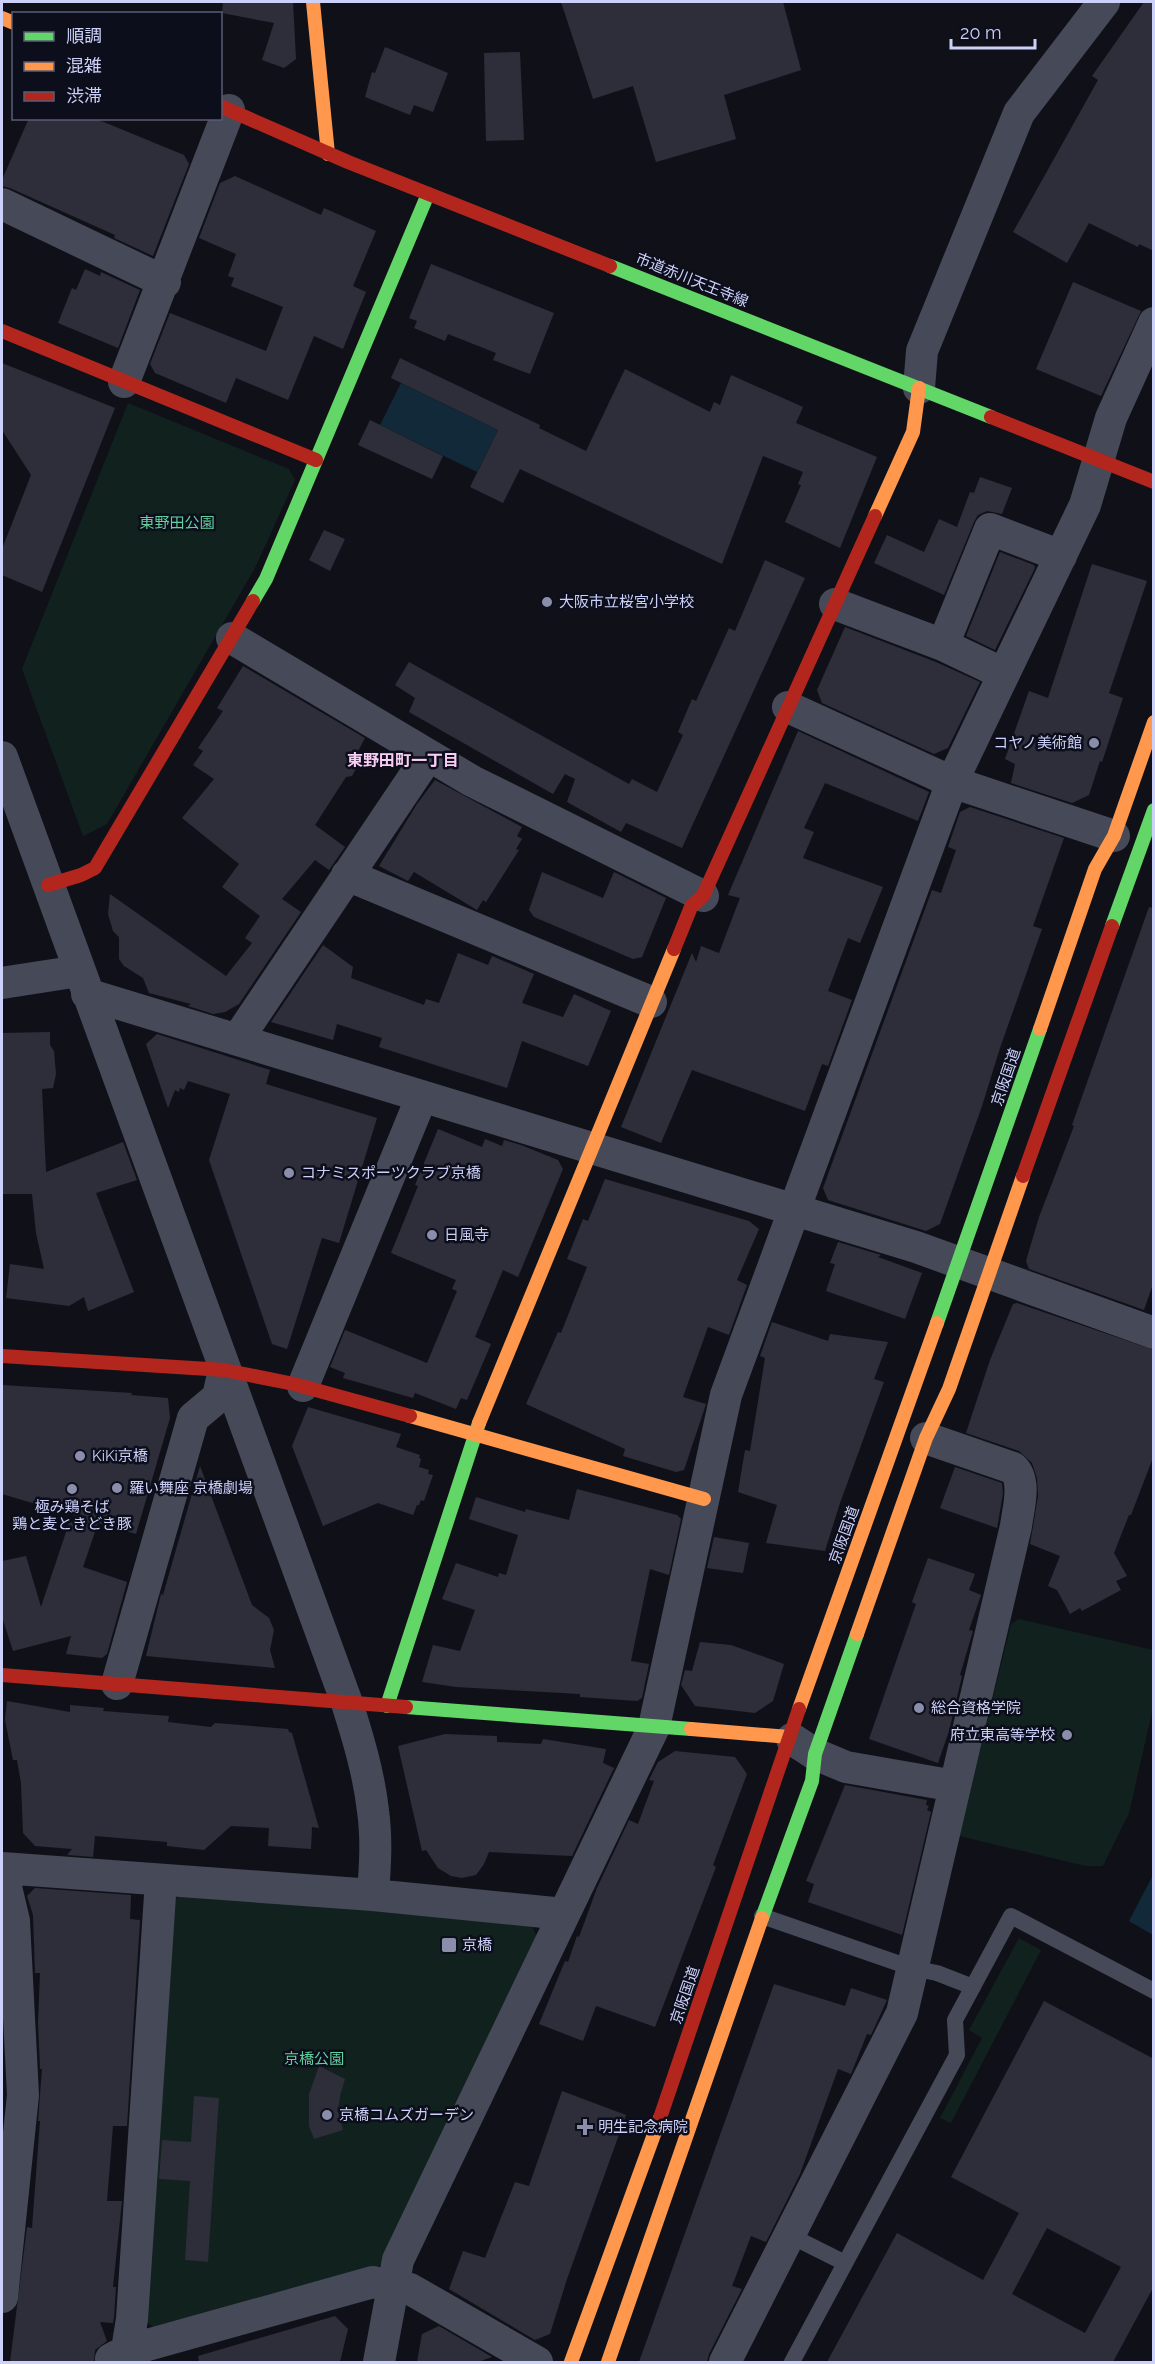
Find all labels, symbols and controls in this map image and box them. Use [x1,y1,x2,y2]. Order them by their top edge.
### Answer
legend [12,12,222,120]
scale bar [951,12,1035,50]
text: 20 m [960,22,1002,43]
text: 順調 [66,25,102,46]
text: 混雑 [66,55,102,76]
text: 渋滞 [66,85,102,106]
street label: 市道赤川天王寺線 [633,249,751,311]
park label: 東野田公園 [139,514,215,532]
place label: 大阪市立桜宮小学校 [559,593,694,611]
marker: 大阪市立桜宮小学校 [540,595,554,609]
place label: コヤノ美術館 [993,734,1082,752]
marker: コヤノ美術館 [1087,736,1101,750]
district label: 東野田町一丁目 [347,751,459,770]
street label: 京阪国道 [988,1046,1024,1108]
place label: コナミスポーツクラブ京橋 [301,1164,481,1182]
marker: コナミスポーツクラブ京橋 [282,1166,296,1180]
place label: 日風寺 [444,1226,489,1244]
marker: 日風寺 [425,1228,439,1242]
place label: KiKi京橋 [92,1447,148,1465]
marker: KiKi京橋 [73,1449,87,1463]
place label: 羅い舞座 京橋劇場 [129,1479,253,1497]
marker: 羅い舞座 京橋劇場 [110,1481,124,1495]
marker: 極み鶏そば 鶏と麦ときどき豚 [65,1482,79,1496]
place label: 極み鶏そば 鶏と麦ときどき豚 [12,1498,132,1533]
street label: 京阪国道 [825,1504,863,1566]
place label: 総合資格学院 [931,1699,1021,1717]
marker: 総合資格学院 [912,1701,926,1715]
place label: 府立東高等学校 [950,1726,1055,1744]
marker: 府立東高等学校 [1060,1728,1074,1742]
marker: 京橋 [440,1936,458,1954]
place label: 京橋 [462,1936,492,1954]
street label: 京阪国道 [667,1964,703,2026]
park label: 京橋公園 [284,2050,344,2068]
place label: 京橋コムズガーデン [339,2106,474,2124]
marker: 京橋コムズガーデン [320,2108,334,2122]
marker: 明生記念病院 [576,2118,594,2136]
place label: 明生記念病院 [598,2118,688,2136]

